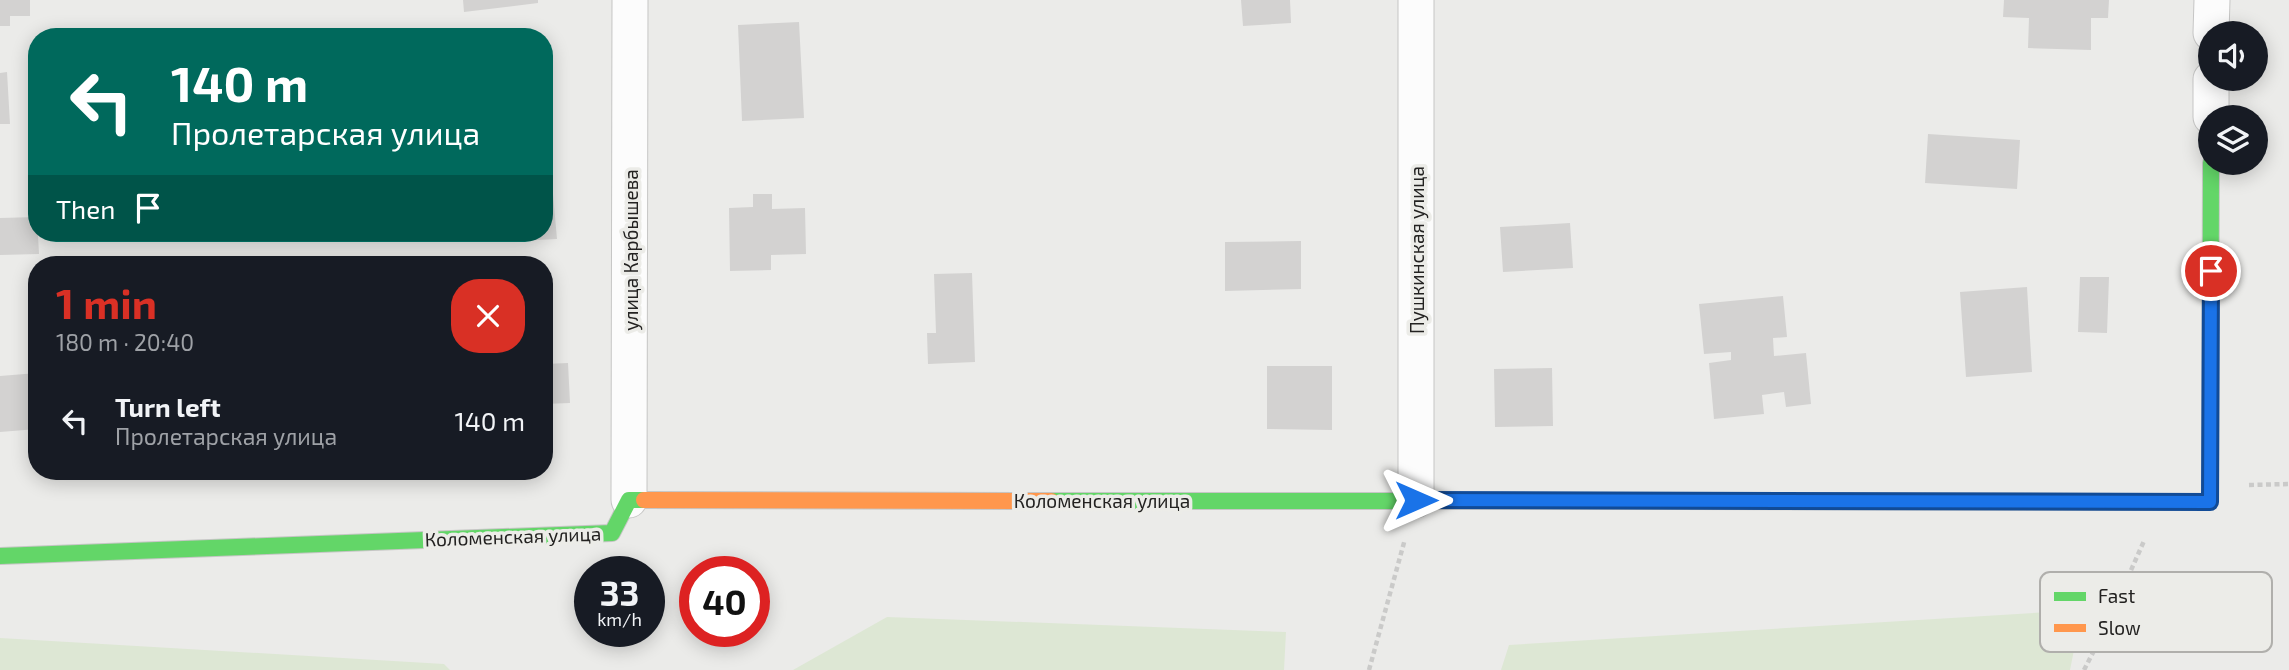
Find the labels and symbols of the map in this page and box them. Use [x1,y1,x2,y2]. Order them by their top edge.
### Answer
street label: Пушкинская улица [1405,166,1429,334]
street label: улица Карбышева [619,169,643,331]
pin [2181,241,2241,301]
position arrow [1379,463,1453,537]
street label: Коломенская улица [1014,489,1190,513]
street label: Коломенская улица [424,521,602,552]
speed limit sign: 40 [679,556,770,647]
legend [2040,572,2272,652]
text: Fast [2098,584,2135,607]
text: Slow [2098,616,2141,639]

